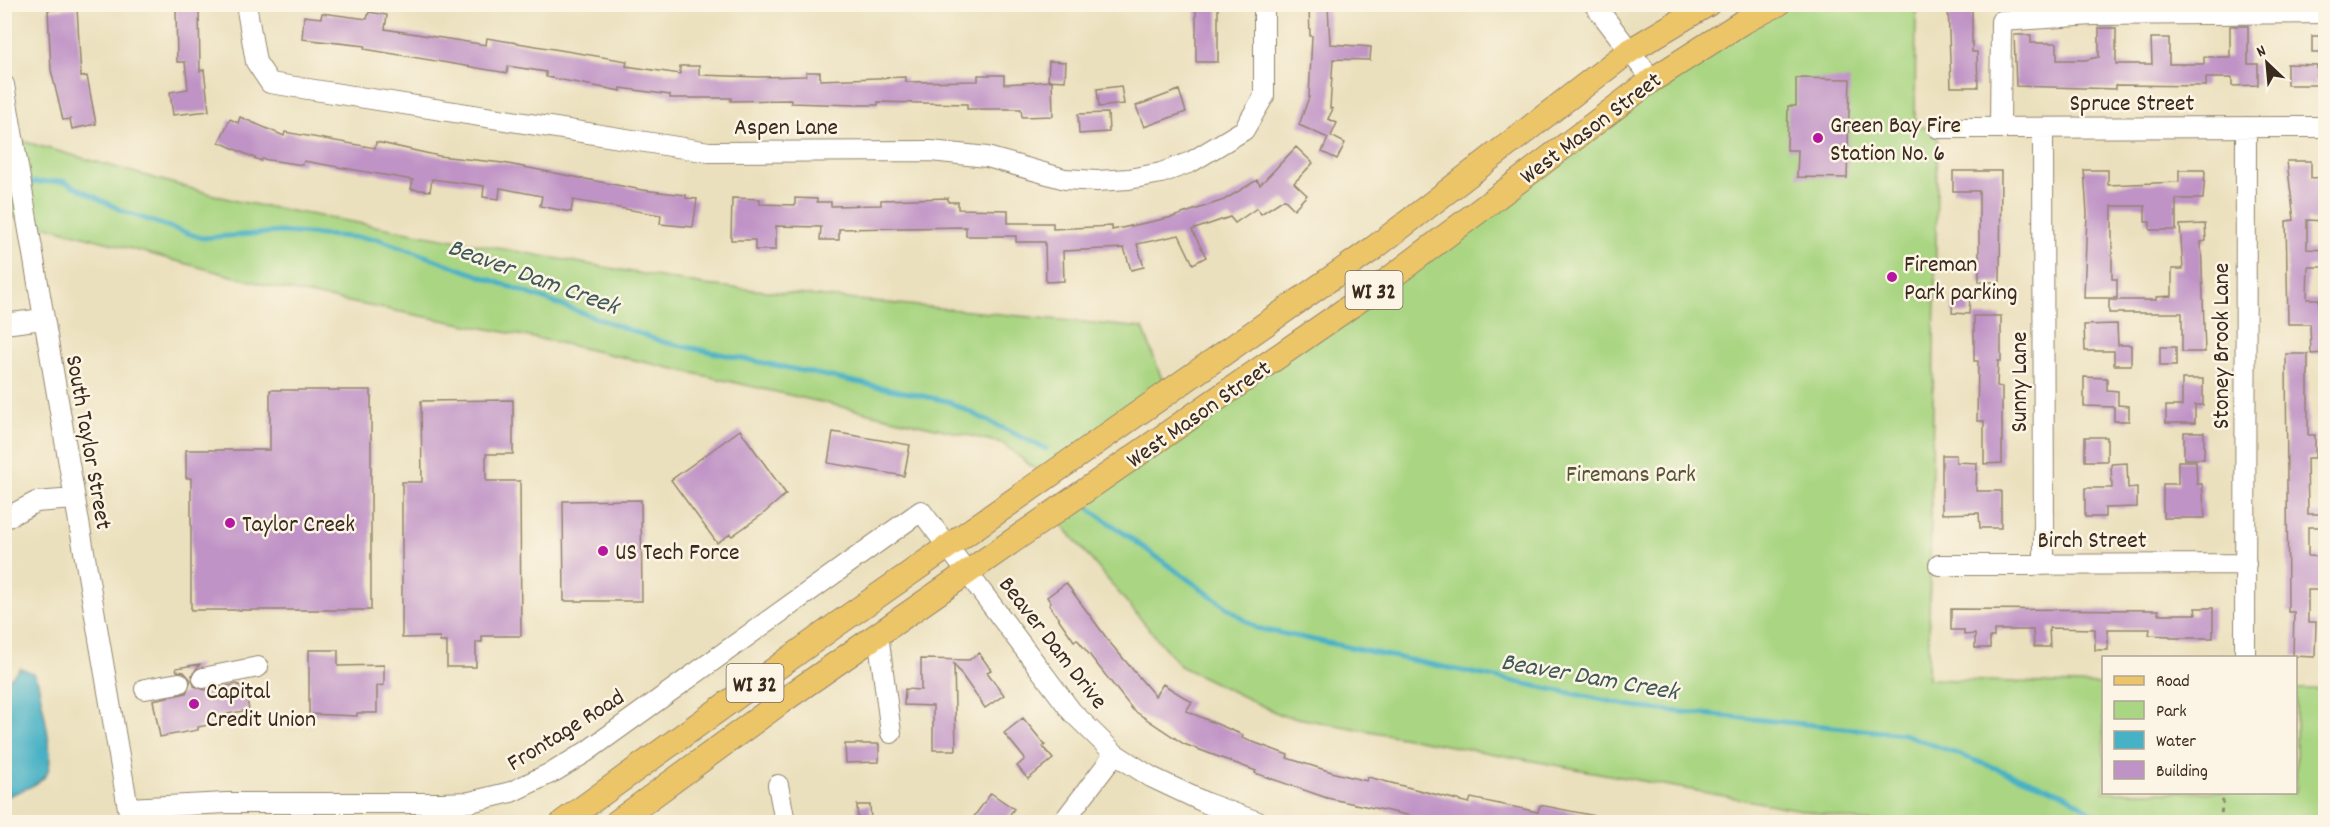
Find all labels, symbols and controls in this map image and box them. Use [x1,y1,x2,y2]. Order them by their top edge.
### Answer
north arrow [2237,33,2297,93]
text: N [2253,40,2270,64]
street label: West Mason Street [1514,65,1670,194]
street label: Spruce Street [2070,88,2195,122]
place label: Green Bay Fire Station No. 6 [1830,110,1961,172]
street label: Aspen Lane [734,112,838,146]
marker: Green Bay Fire Station No. 6 [1811,131,1825,145]
water label: Beaver Dam Creek [442,230,626,327]
place label: Fireman Park parking [1904,249,2017,311]
street label: Stoney Brook Lane [2206,263,2240,429]
marker: Fireman Park parking [1885,270,1899,284]
road number: WI 32 [1346,271,1402,309]
street label: Sunny Lane [2004,331,2038,433]
street label: South Taylor Street [55,353,119,533]
street label: West Mason Street [1120,353,1279,478]
park label: Firemans Park [1566,459,1696,493]
place label: Taylor Creek [242,509,355,543]
marker: Taylor Creek [223,516,237,530]
street label: Birch Street [2037,525,2147,559]
place label: US Tech Force [615,537,739,571]
marker: US Tech Force [596,544,610,558]
street label: Beaver Dam Drive [989,570,1114,717]
water label: Beaver Dam Creek [1498,645,1683,713]
legend [2102,656,2297,794]
road number: WI 32 [726,664,783,702]
text: Road [2156,670,2190,695]
place label: Capital Credit Union [206,676,316,738]
street label: Frontage Road [501,682,632,781]
marker: Capital Credit Union [187,697,201,711]
text: Park [2156,700,2187,725]
text: Water [2156,730,2196,755]
text: Building [2156,760,2208,785]

